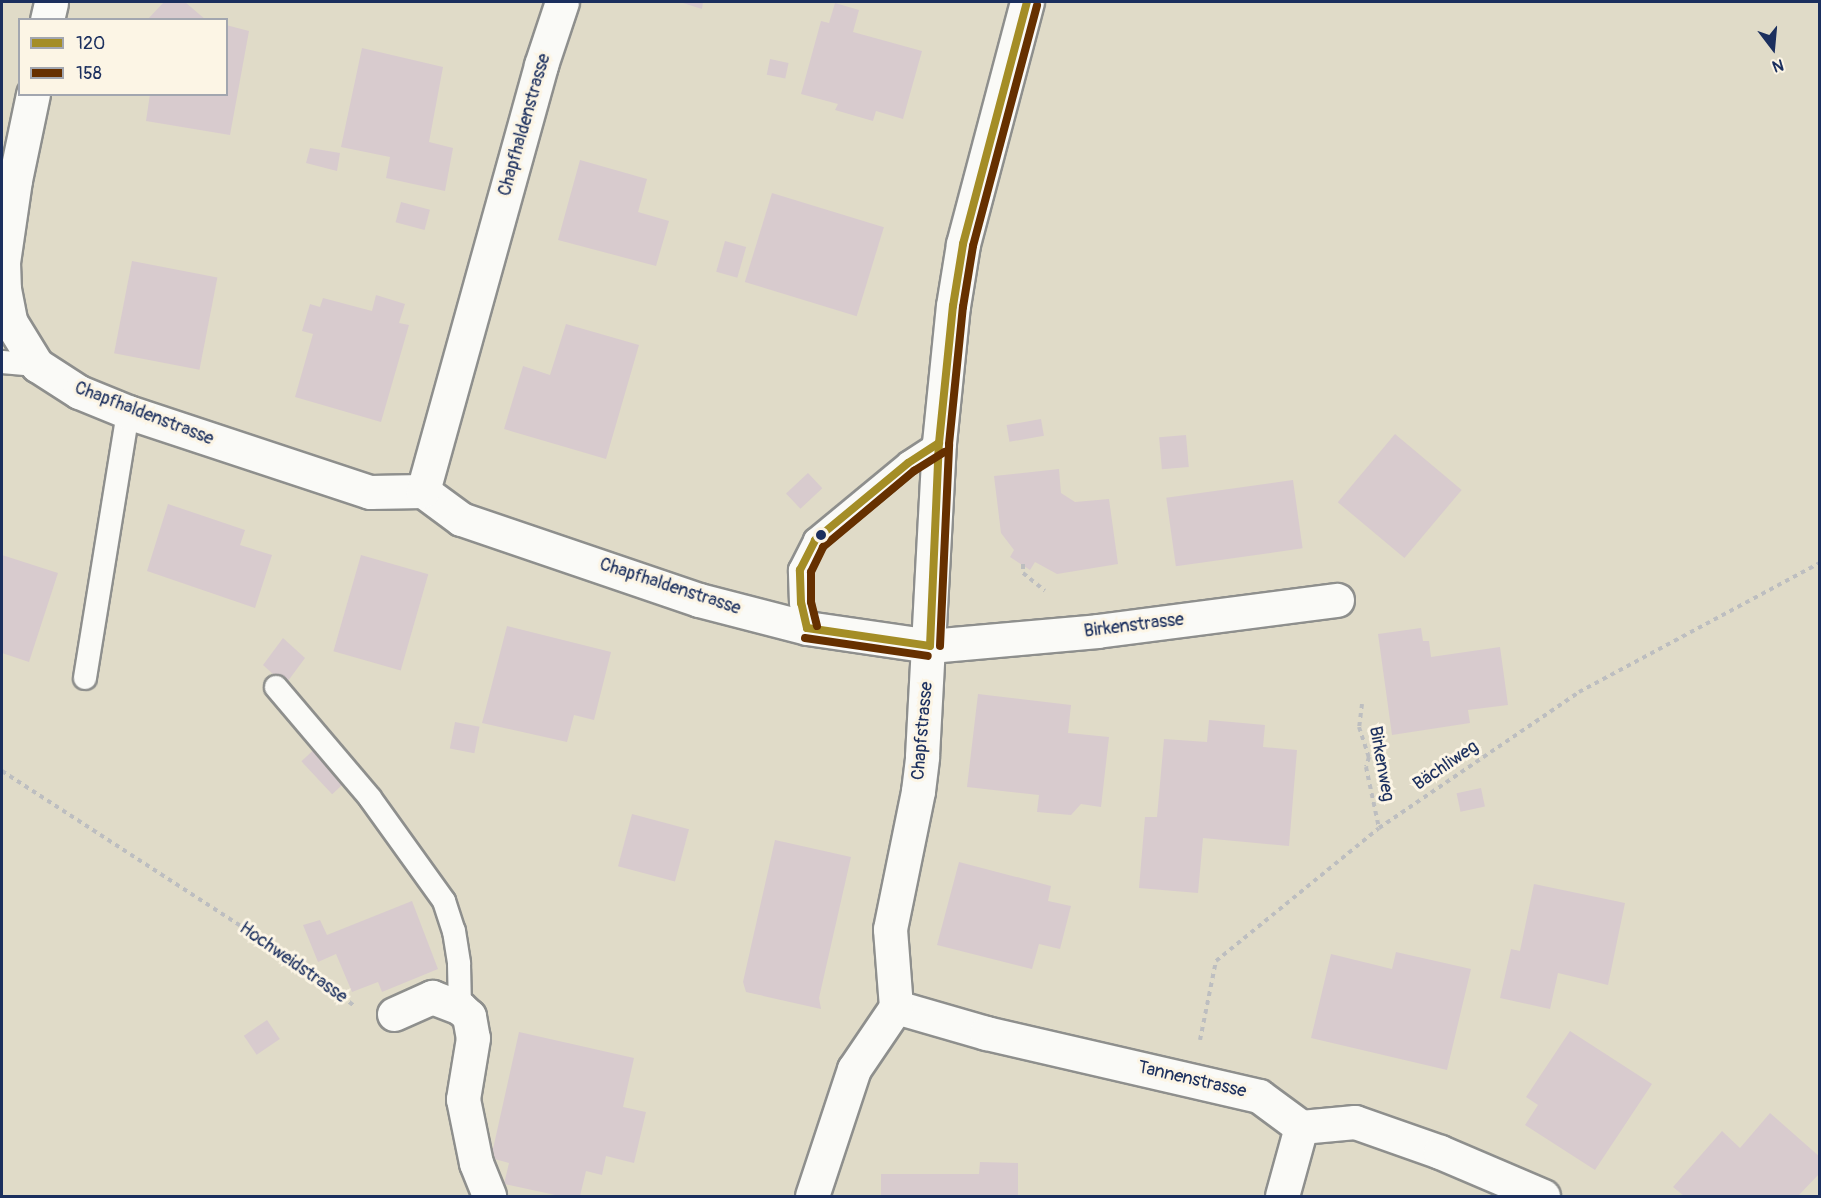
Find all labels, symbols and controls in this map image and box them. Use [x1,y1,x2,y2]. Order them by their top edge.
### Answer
legend [18,18,228,96]
north arrow [1743,18,1803,78]
text: 120 [76,32,105,55]
street label: Chapfhaldenstrasse [494,51,556,199]
text: N [1770,54,1786,76]
text: 158 [76,62,102,85]
street label: Chapfhaldenstrasse [71,378,217,450]
unlabelled marker [815,529,827,541]
street label: Chapfhaldenstrasse [597,554,743,620]
street label: Birkenstrasse [1083,609,1185,643]
street label: Chapfstrasse [908,681,938,781]
street label: Birkenweg [1364,725,1398,803]
street label: Bächliweg [1409,736,1483,796]
street label: Hochweidstrasse [235,918,351,1008]
street label: Tannenstrasse [1136,1057,1248,1103]

